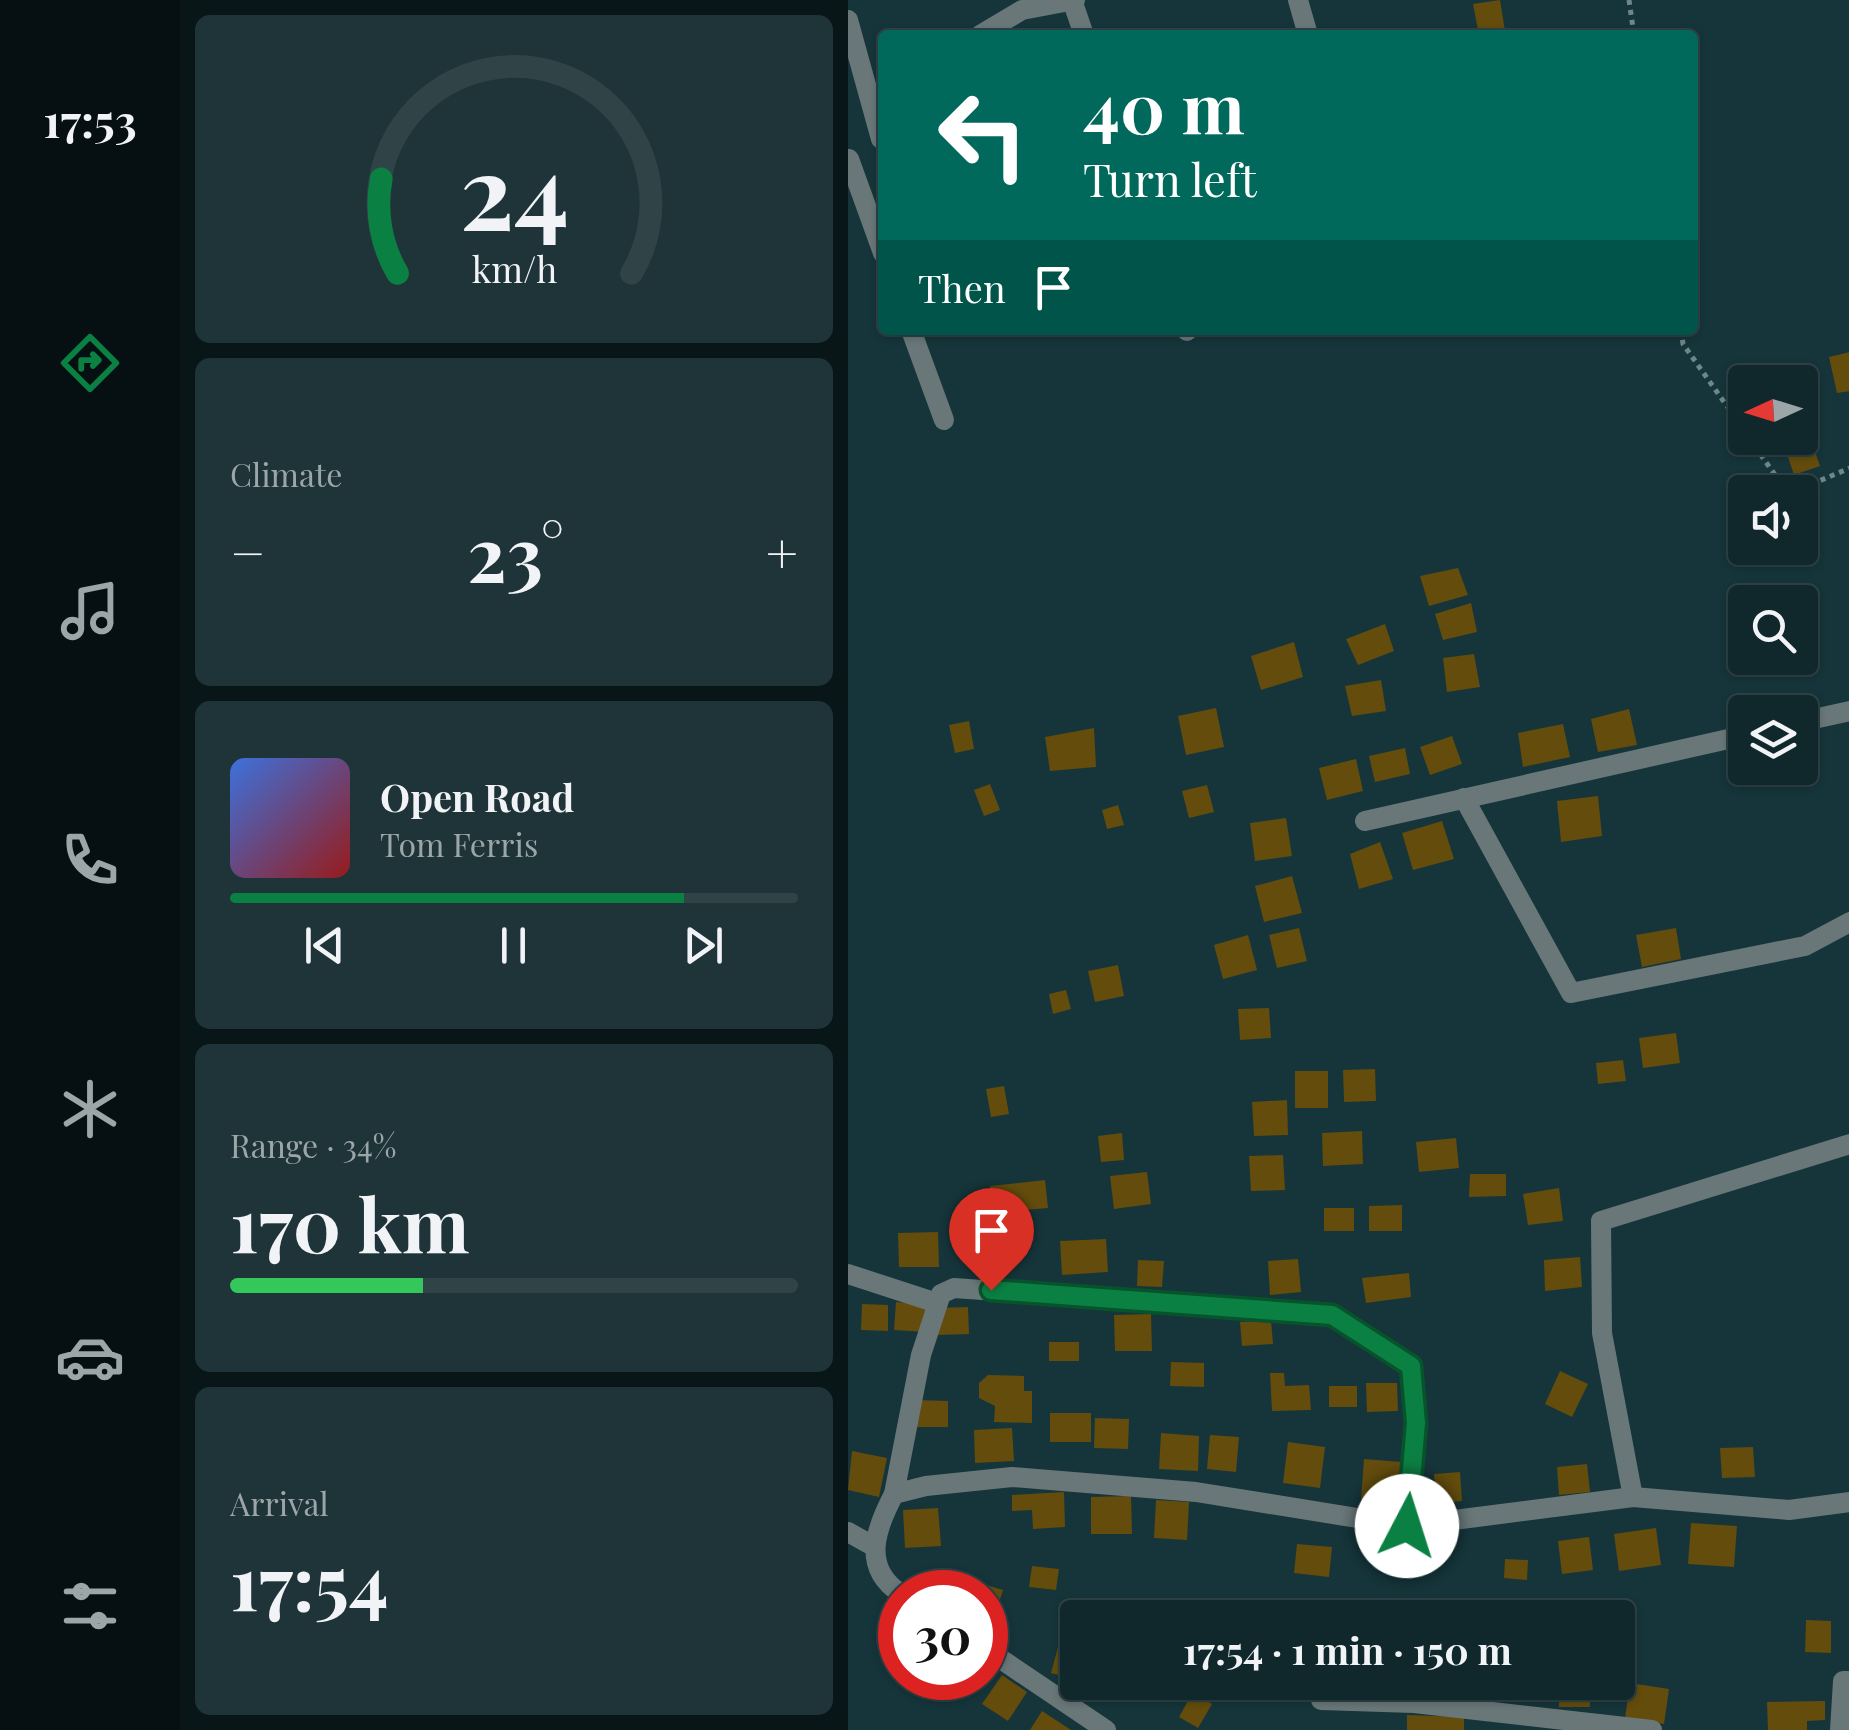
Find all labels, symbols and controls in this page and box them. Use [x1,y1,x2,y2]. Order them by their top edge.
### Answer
text: 40 m [1083,58,1245,152]
icon: left [918,70,1048,200]
text: 17:53 [43,89,137,149]
text: 24 [459,118,569,257]
text: Turn left [1083,148,1257,208]
text: km/h [471,244,557,292]
icon: arrive [1026,260,1081,315]
text: Then [918,262,1006,313]
icon: directions [55,328,125,398]
north arrow [1728,365,1818,455]
map controls [1728,365,1818,785]
text: Climate [230,452,342,495]
button: sound [1728,475,1818,565]
text: 23° [467,501,564,601]
text: − [230,514,266,588]
text: + [766,514,798,588]
icon: music [55,576,125,646]
button: search [1728,585,1818,675]
button: layers [1728,695,1818,785]
text: Open Road [380,771,574,822]
text: Tom Ferris [380,822,538,865]
icon: phone [55,825,125,895]
icon: previous [297,918,352,973]
icon: pause [486,918,541,973]
icon: next [676,918,731,973]
icon: climate [55,1074,125,1144]
text: Range · 34% [230,1123,397,1166]
text: 170 km [230,1172,470,1272]
pin [949,1188,1034,1291]
icon: arrive [964,1203,1019,1258]
icon: car [55,1322,125,1392]
position arrow [1355,1474,1459,1578]
text: Arrival [230,1481,329,1524]
text: 17:54 [230,1530,389,1630]
speed limit sign: 30 [878,1570,1008,1700]
icon: filters [55,1571,125,1641]
text: 17:54 · 1 min · 150 m [1183,1624,1512,1675]

